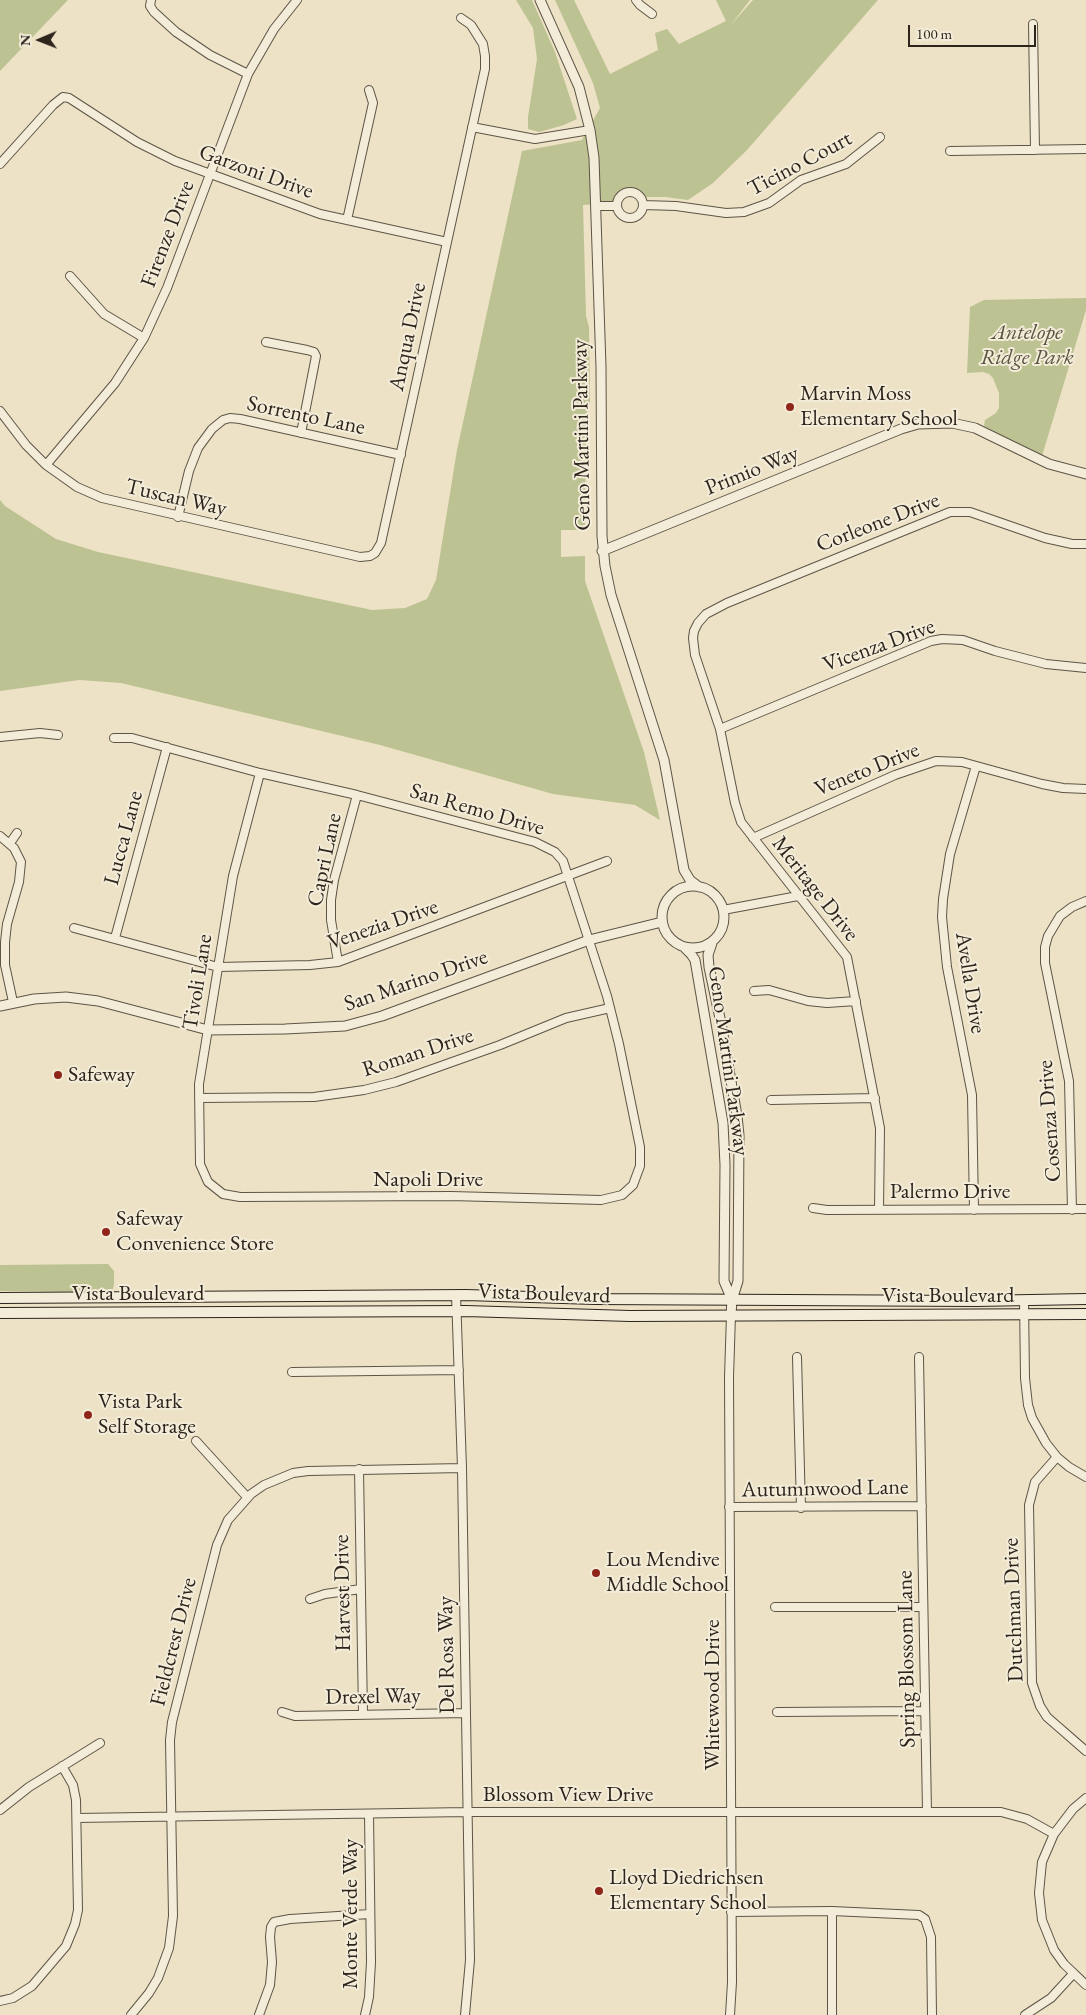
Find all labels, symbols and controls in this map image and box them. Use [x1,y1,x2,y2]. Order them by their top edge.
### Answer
north arrow [15,15,65,65]
scale bar [911,15,1038,47]
text: 100 m [916,24,952,43]
text: N [16,34,34,46]
street label: Ticino Court [744,126,856,202]
street label: Garzoni Drive [195,139,317,205]
street label: Firenze Drive [136,177,200,291]
street label: Anqua Drive [384,280,432,394]
park label: Antelope Ridge Park [980,320,1074,372]
street label: Geno Martini Parkway [567,339,597,531]
place label: Marvin Moss Elementary School [800,381,958,432]
street label: Sorrento Lane [245,391,367,441]
marker: Marvin Moss Elementary School [784,401,796,413]
street label: Primio Way [701,440,803,502]
street label: Tuscan Way [123,474,229,522]
street label: Corleone Drive [813,487,943,559]
street label: Vicenza Drive [820,614,938,678]
street label: Veneto Drive [811,737,923,803]
street label: San Remo Drive [407,778,547,842]
street label: Lucca Lane [99,788,149,888]
street label: Capri Lane [302,811,348,909]
street label: Meritage Drive [766,831,864,947]
street label: Venezia Drive [324,894,442,956]
street label: Avella Drive [949,931,991,1035]
street label: Tivoli Lane [177,932,219,1032]
street label: San Marino Drive [341,944,491,1018]
street label: Geno Martini Parkway [702,965,754,1157]
street label: Roman Drive [359,1023,477,1083]
street label: Cosenza Drive [1033,1059,1067,1183]
place label: Safeway [68,1062,135,1088]
marker: Safeway [52,1069,64,1081]
street label: Napoli Drive [373,1167,483,1193]
street label: Palermo Drive [890,1179,1010,1205]
place label: Safeway Convenience Store [116,1206,274,1258]
marker: Safeway Convenience Store [100,1226,112,1238]
street label: Vista Boulevard [477,1278,611,1310]
street label: Vista Boulevard [72,1281,204,1307]
street label: Vista Boulevard [882,1283,1014,1309]
place label: Vista Park Self Storage [98,1389,196,1440]
marker: Vista Park Self Storage [82,1409,94,1421]
street label: Autumnwood Lane [741,1474,909,1504]
street label: Harvest Drive [329,1534,357,1652]
street label: Dutchman Drive [998,1537,1030,1683]
place label: Lou Mendive Middle School [606,1547,729,1598]
marker: Lou Mendive Middle School [590,1567,602,1579]
street label: Spring Blossom Lane [892,1570,922,1748]
street label: Fieldcrest Drive [145,1575,203,1709]
street label: Del Rosa Way [433,1596,461,1714]
street label: Whitewood Drive [700,1619,726,1771]
street label: Drexel Way [325,1683,421,1711]
street label: Blossom View Drive [483,1782,653,1808]
street label: Monte Verde Way [338,1839,364,1989]
place label: Lloyd Diedrichsen Elementary School [609,1865,767,1916]
marker: Lloyd Diedrichsen Elementary School [593,1885,605,1897]

